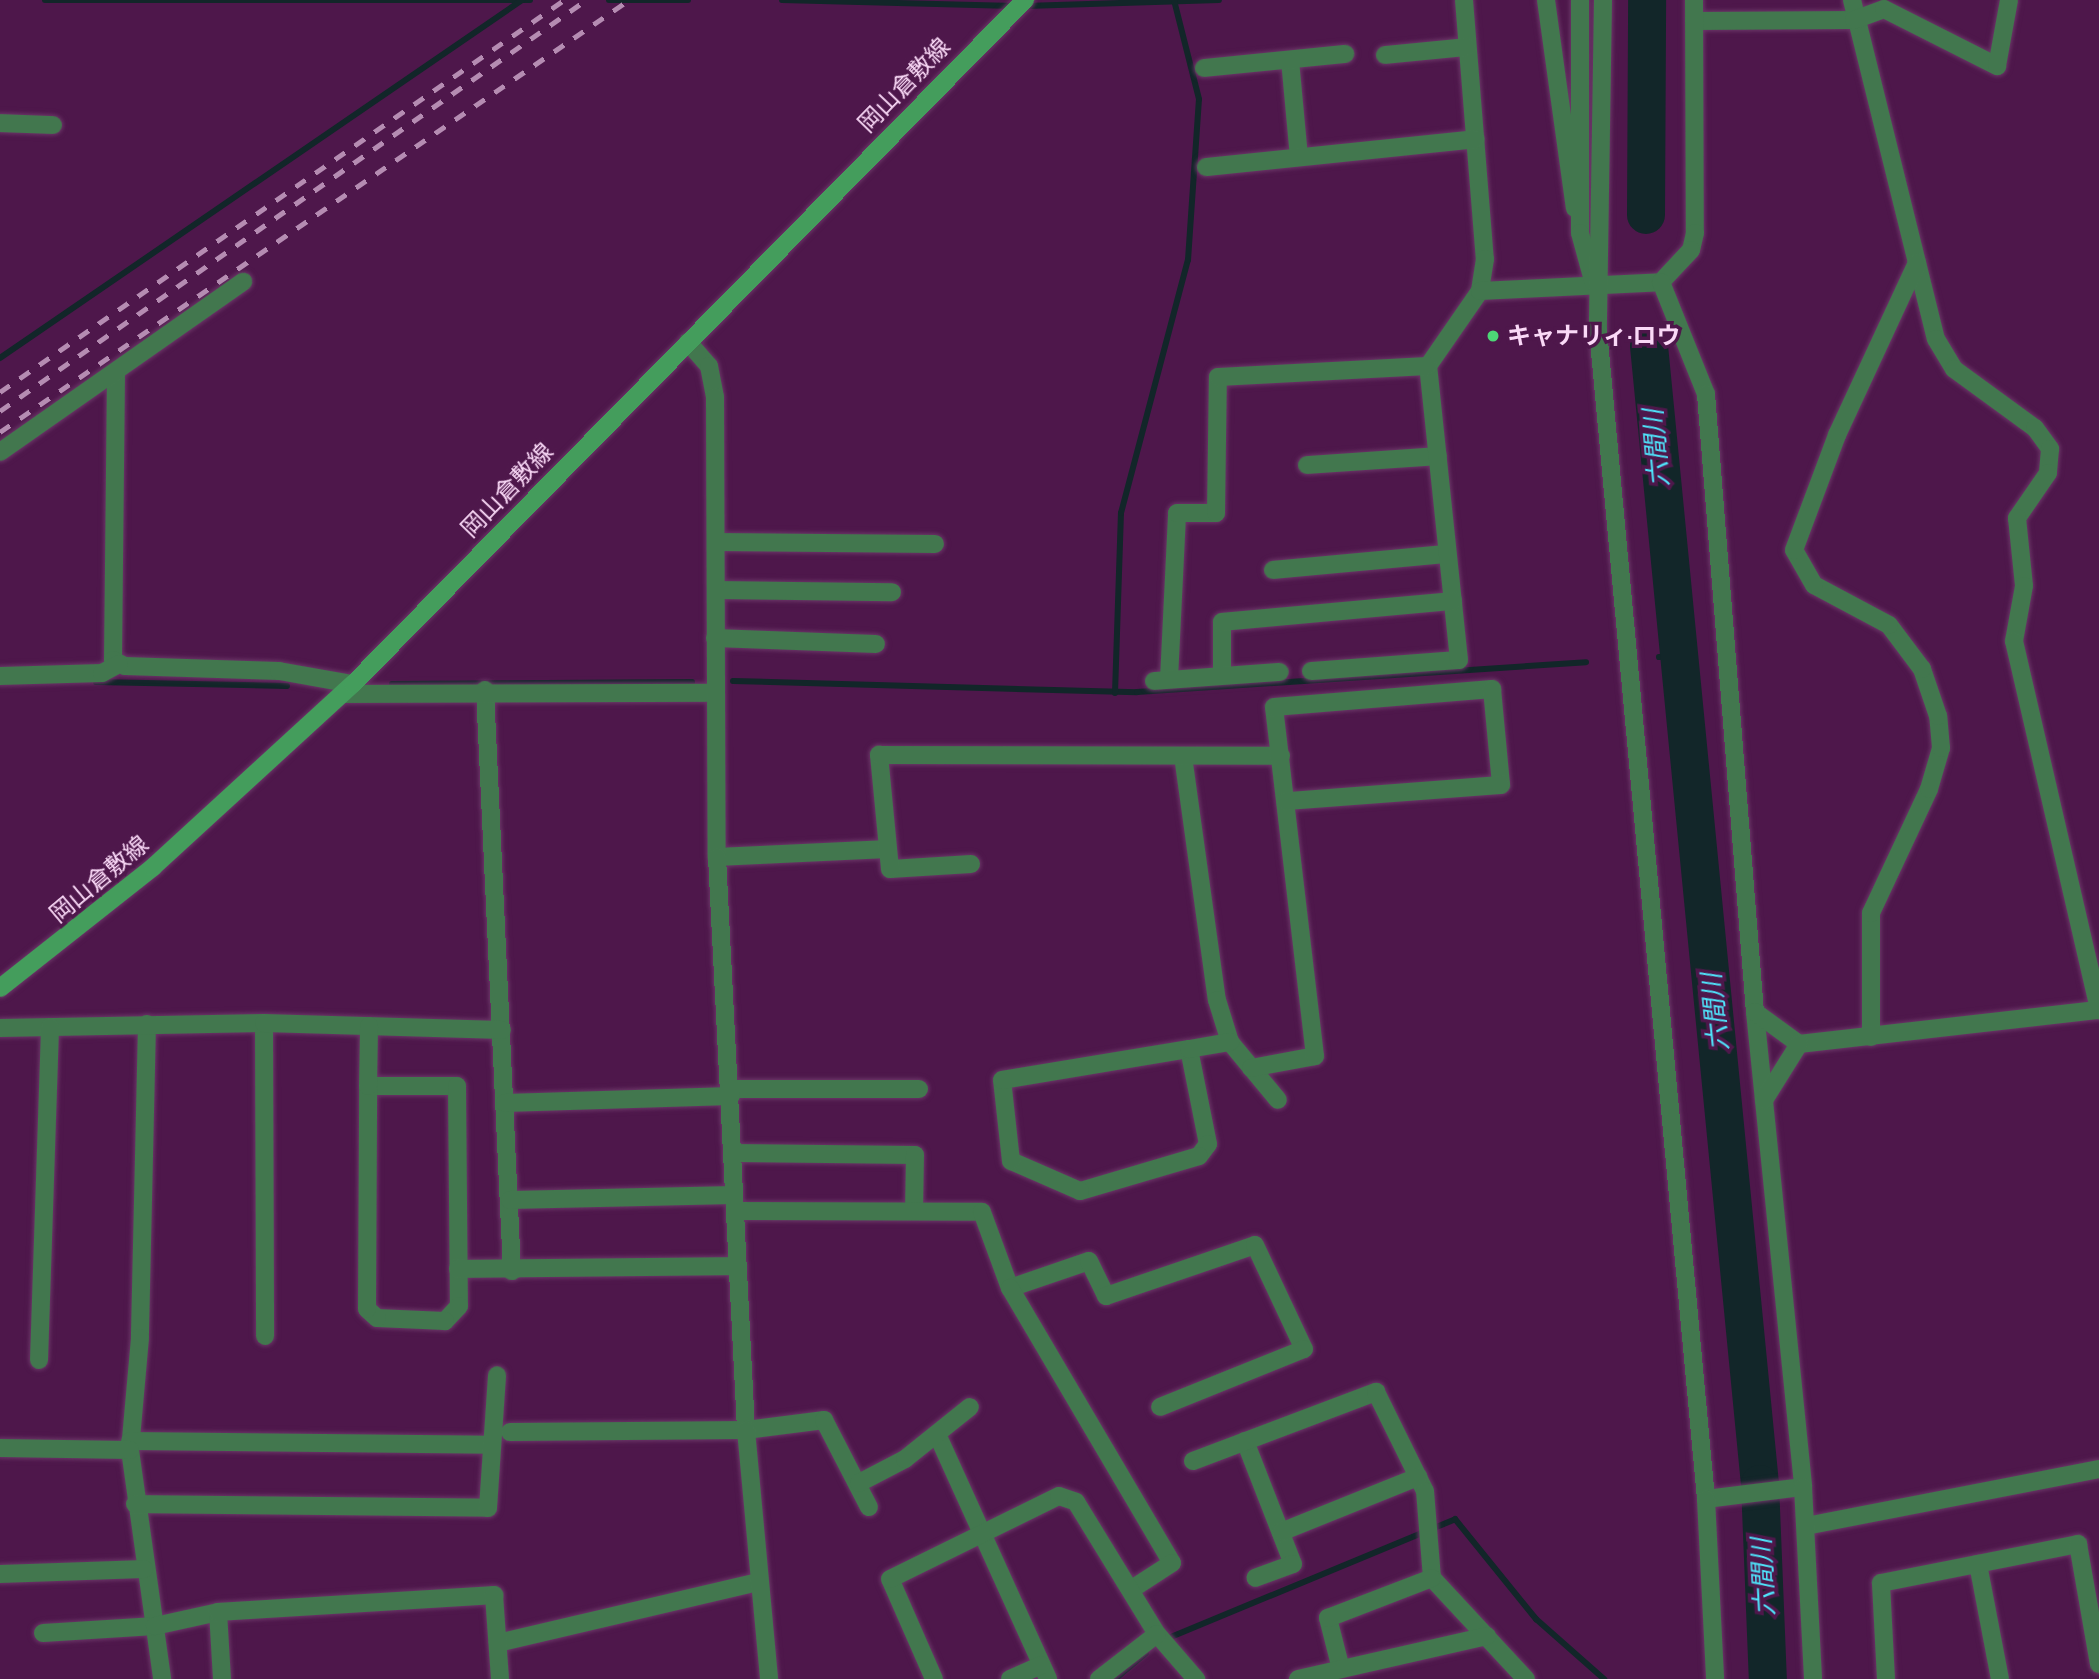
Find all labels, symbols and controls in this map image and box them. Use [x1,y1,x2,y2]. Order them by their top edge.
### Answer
street label: 岡山倉敷線 [852,32,956,138]
place label: キャナリィ·ロウ [1507,322,1681,350]
marker: キャナリィ·ロウ [1485,328,1501,344]
water label: 六間川 [1638,408,1676,488]
street label: 岡山倉敷線 [455,437,559,543]
street label: 岡山倉敷線 [44,829,154,929]
water label: 六間川 [1696,972,1736,1052]
water label: 六間川 [1746,1537,1782,1617]

